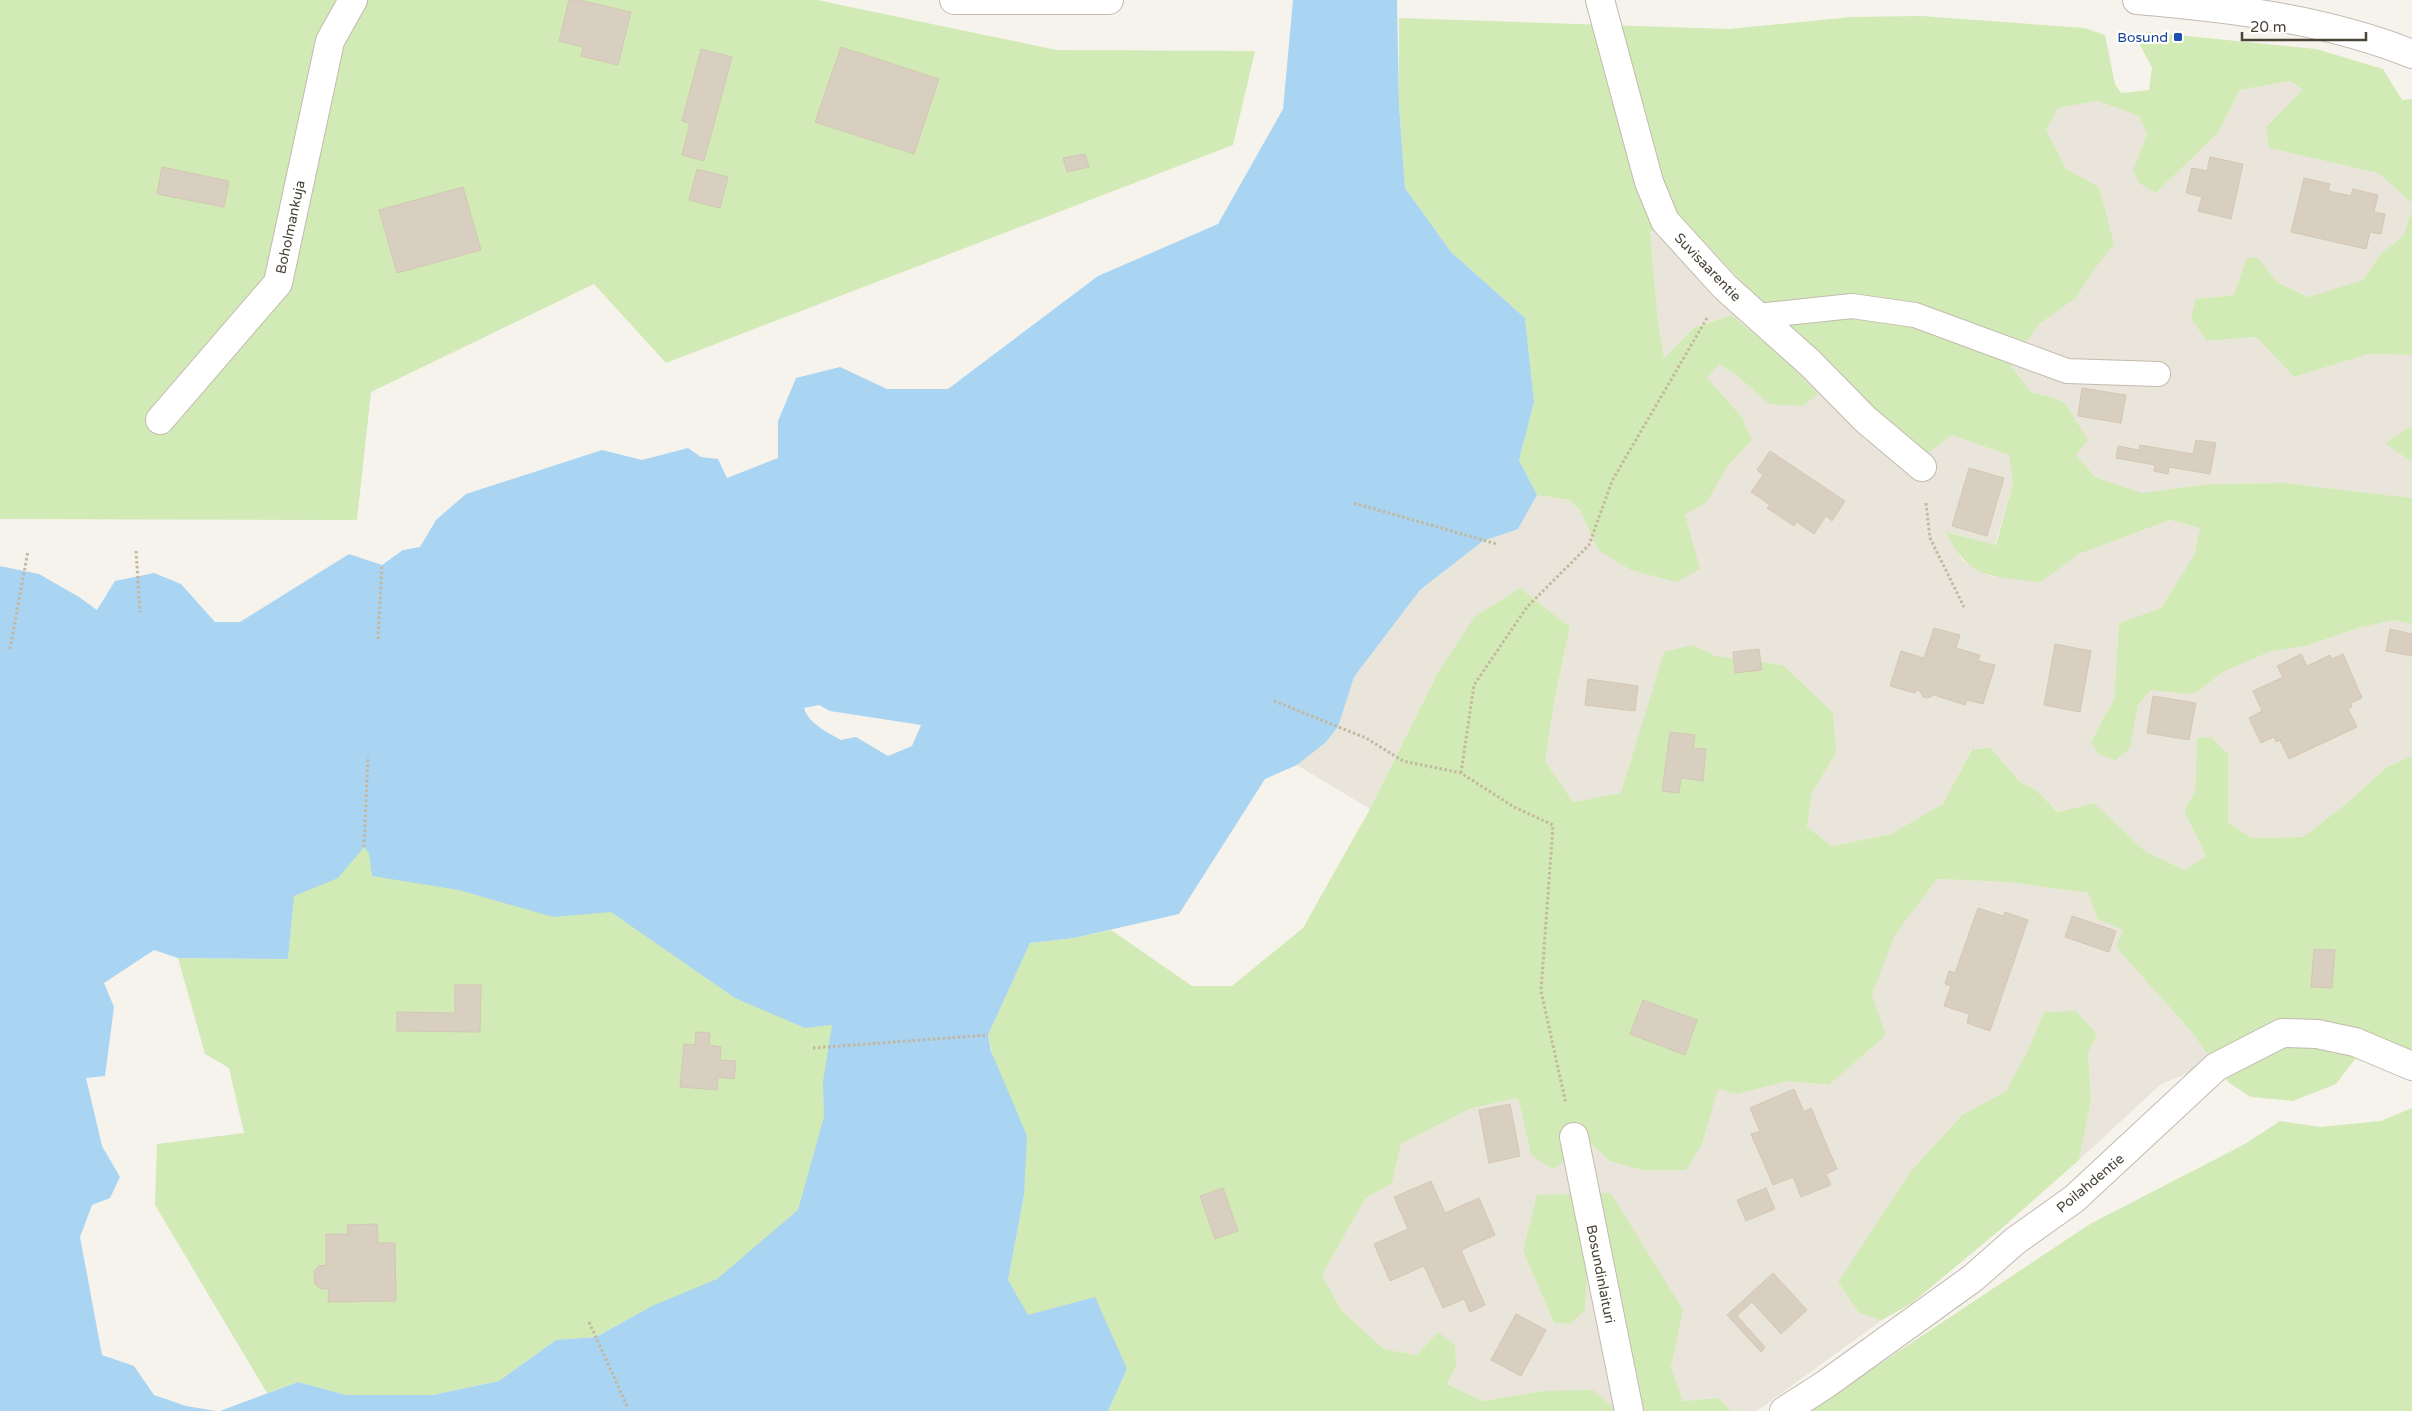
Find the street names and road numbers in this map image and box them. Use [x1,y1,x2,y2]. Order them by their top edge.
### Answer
street label: Boholmankuja [272,179,309,276]
street label: Suvisaarentie [1671,230,1745,305]
street label: Poilahdentie [2053,1150,2128,1217]
street label: Bosundinlaituri [1583,1223,1618,1325]

